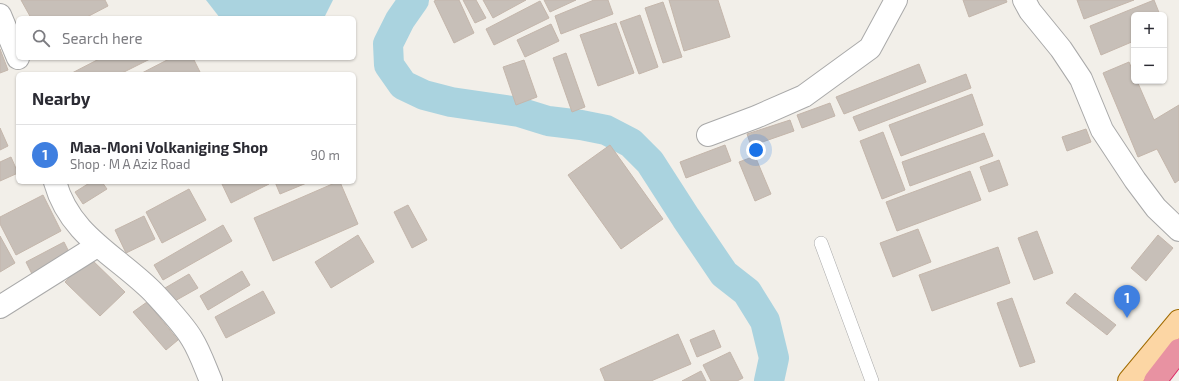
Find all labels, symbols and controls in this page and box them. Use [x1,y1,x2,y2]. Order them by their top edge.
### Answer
map controls [1131,12,1167,84]
button: + [1131,12,1167,48]
search box [16,16,356,60]
icon: search [30,27,52,49]
text: Search here [62,29,143,47]
button: − [1131,48,1167,84]
text: Nearby [32,88,90,108]
text: Maa-Moni Volkaniging Shop [70,138,268,156]
your location [746,140,766,160]
text: 1 [42,147,48,163]
text: 90 m [310,147,340,163]
text: Shop · M A Aziz Road [70,156,190,172]
pin: 1 [1114,285,1140,318]

